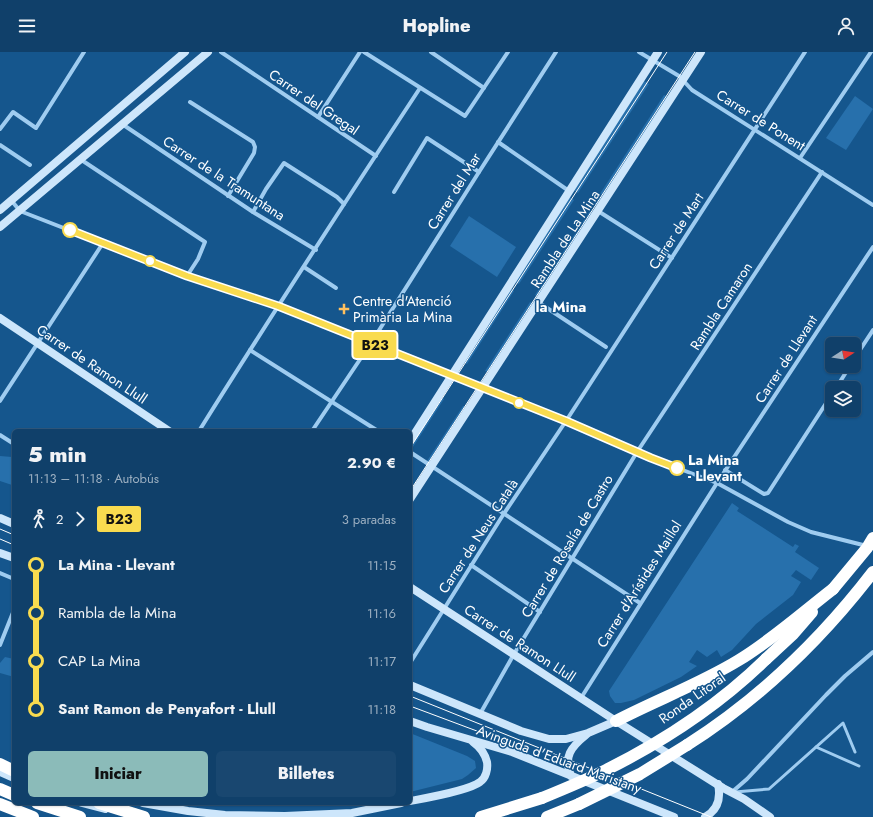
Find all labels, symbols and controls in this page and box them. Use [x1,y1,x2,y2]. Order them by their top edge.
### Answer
text: Hopline [402,13,471,39]
icon: menu [16,15,38,37]
icon: person [835,15,857,37]
street label: Carrer del Gregal [265,64,363,140]
street label: Carrer de Ponent [713,85,810,156]
street label: Carrer de la Tramuntana [159,131,289,225]
street label: Carrer del Mar [422,148,486,233]
street label: Rambla de La Mina [526,186,604,292]
street label: Carrer de Mart [644,188,709,273]
unlabelled marker [62,222,78,238]
unlabelled marker [144,255,156,267]
street label: Rambla Camaron [685,258,757,354]
place label: Centre d'Atenció Primària La Mina [353,291,452,327]
district label: la Mina [536,296,586,318]
marker: Centre d'Atenció Primària La Mina [338,303,350,315]
street label: Carrer de Llevant [750,310,822,407]
street label: Carrer de Ramon Llull [33,320,151,408]
line badge: B23 [352,332,398,358]
text: B23 [361,335,389,355]
north arrow [825,337,861,373]
map controls [825,337,861,417]
button: layers [825,381,861,417]
unlabelled marker [513,397,525,409]
text: 5 min [28,438,87,470]
place label: La Mina - Llevant [688,450,742,486]
text: 2.90 € [347,452,396,474]
marker: La Mina - Llevant [669,460,685,476]
text: 11:13 – 11:18 · Autobús [28,469,159,488]
street label: Carrer de Rosalía de Castro [516,470,618,621]
street label: Carrer de Neus Català [433,475,523,597]
icon: walk [28,508,50,530]
icon: forward [69,508,91,530]
text: B23 [105,509,133,529]
text: 2 [56,510,63,529]
text: 3 paradas [342,510,396,529]
street label: Carrer d'Arístides Maillol [592,517,686,651]
text: La Mina - Llevant [58,554,175,576]
text: 11:15 [367,556,396,575]
street label: Carrer de Ramon Llull [460,599,580,687]
text: Rambla de la Mina [58,602,176,624]
text: 11:16 [367,604,396,623]
text: CAP La Mina [58,650,140,672]
text: 11:17 [368,652,396,671]
street label: Ronda Litoral [655,668,729,728]
text: Sant Ramon de Penyafort - Llull [58,698,276,720]
text: 11:18 [367,700,396,719]
street label: Avinguda d'Eduard Maristany [474,720,645,798]
button: Iniciar [28,751,208,797]
button: Billetes [216,751,396,797]

